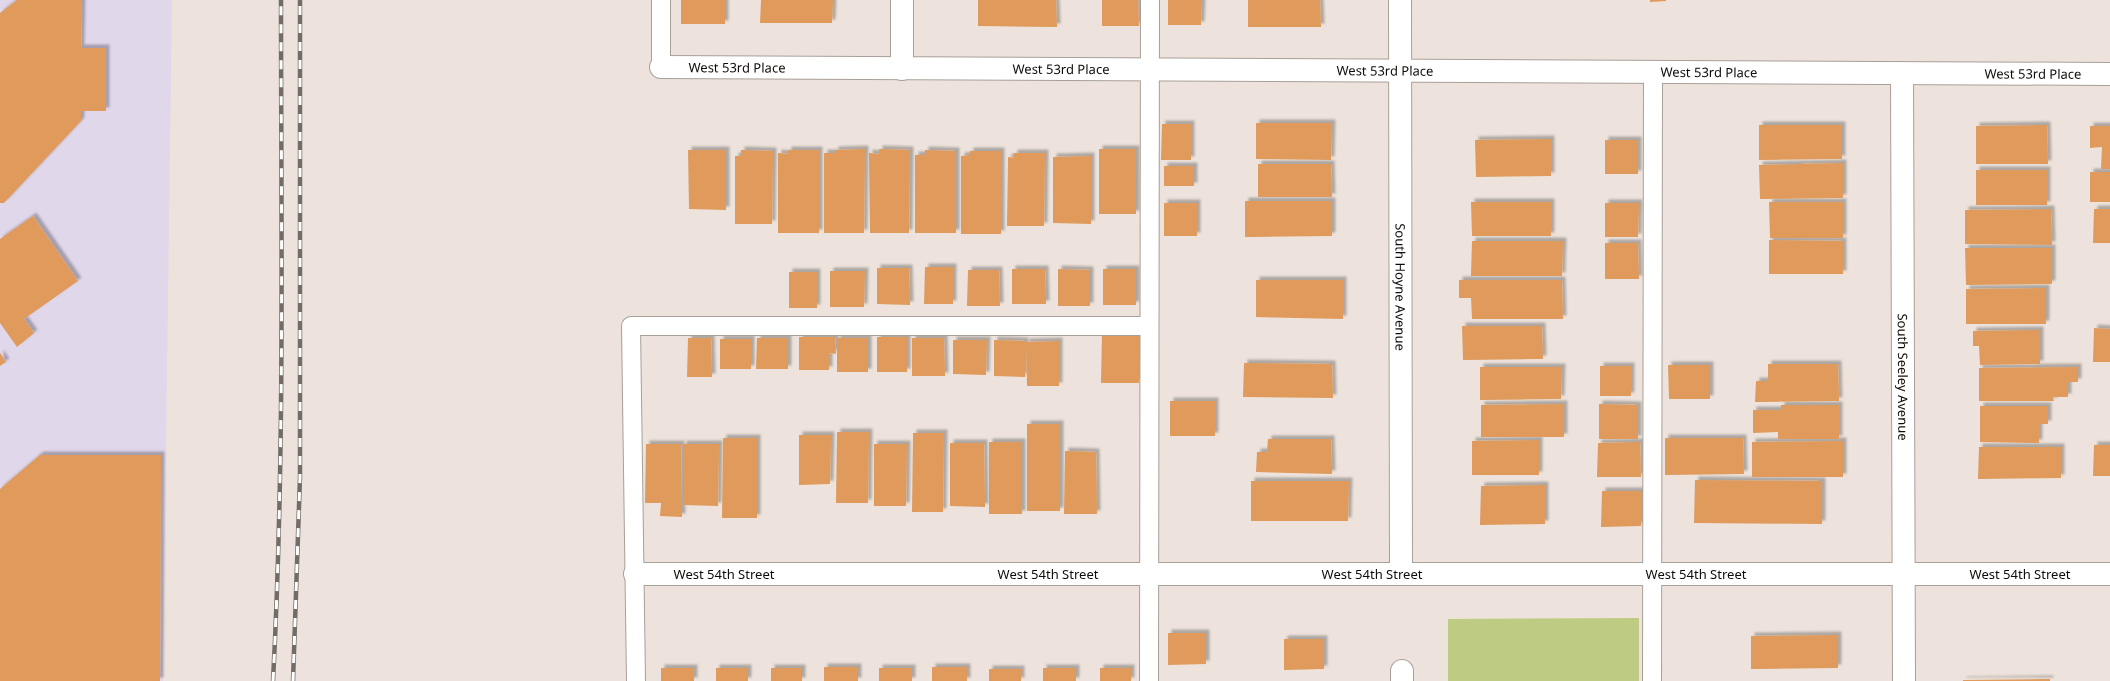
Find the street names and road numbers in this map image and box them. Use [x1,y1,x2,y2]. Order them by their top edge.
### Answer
street label: West 53rd Place [688,58,786,77]
street label: West 53rd Place [1012,60,1110,78]
street label: West 53rd Place [1336,61,1434,80]
street label: West 53rd Place [1660,63,1758,81]
street label: West 53rd Place [1984,64,2082,83]
street label: South Hoyne Avenue [1391,223,1410,351]
street label: South Seeley Avenue [1894,313,1912,441]
street label: West 54th Street [674,565,775,583]
street label: West 54th Street [998,565,1099,583]
street label: West 54th Street [1322,565,1423,583]
street label: West 54th Street [1646,565,1747,583]
street label: West 54th Street [1970,565,2071,583]

